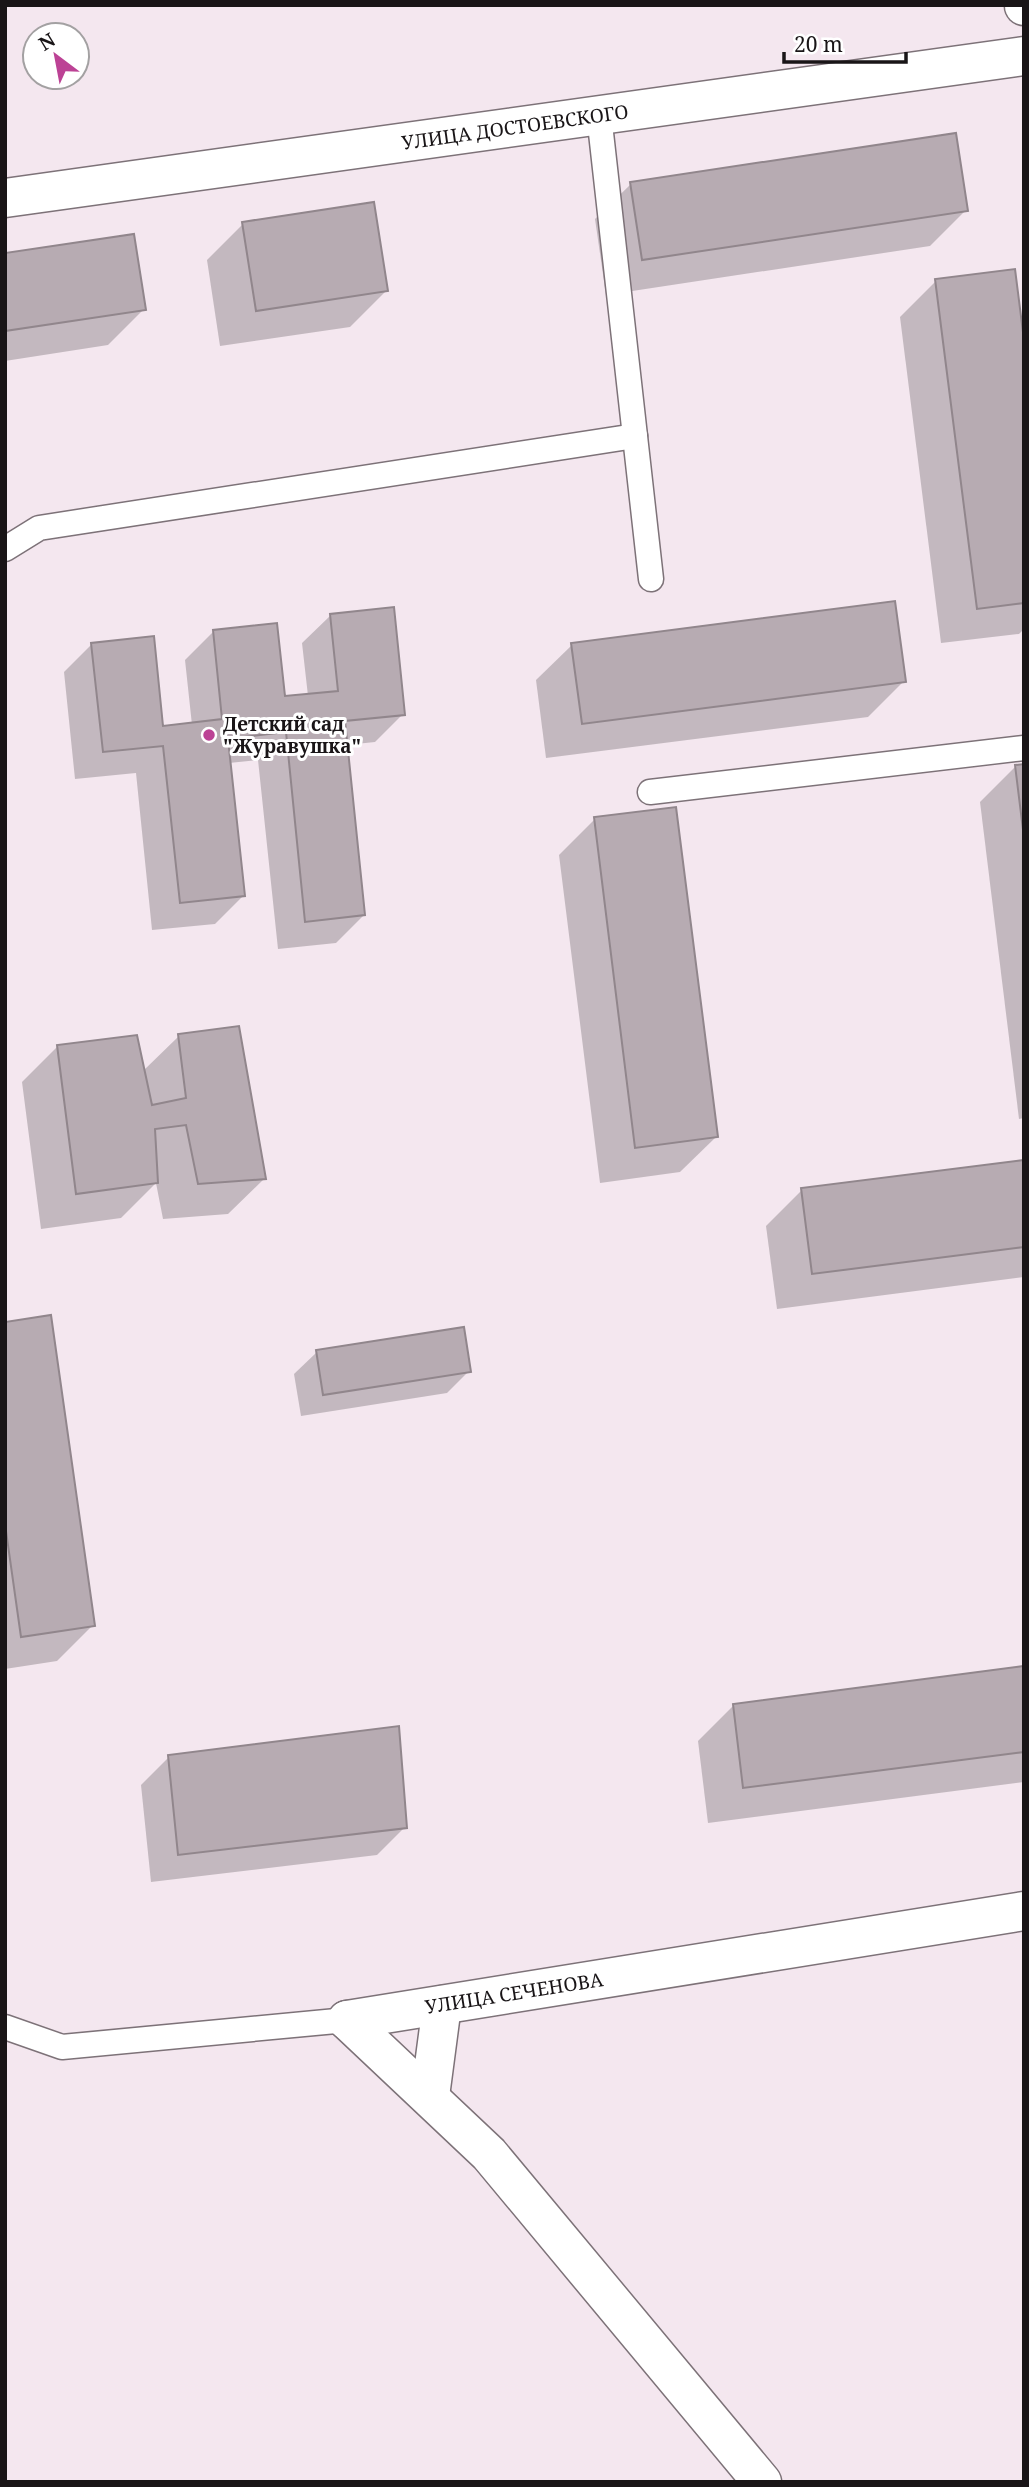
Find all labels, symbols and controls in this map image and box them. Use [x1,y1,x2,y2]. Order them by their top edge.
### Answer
north arrow [21,21,91,91]
scale bar [784,21,906,65]
text: N [34,27,60,57]
text: 20 m [794,30,843,58]
street label: УЛИЦА ДОСТОЕВСКОГО [400,98,630,156]
place label: Детский сад "Журавушка" [223,711,361,759]
marker: Детский сад "Журавушка" [201,727,217,743]
street label: УЛИЦА СЕЧЕНОВА [423,1966,605,2020]

